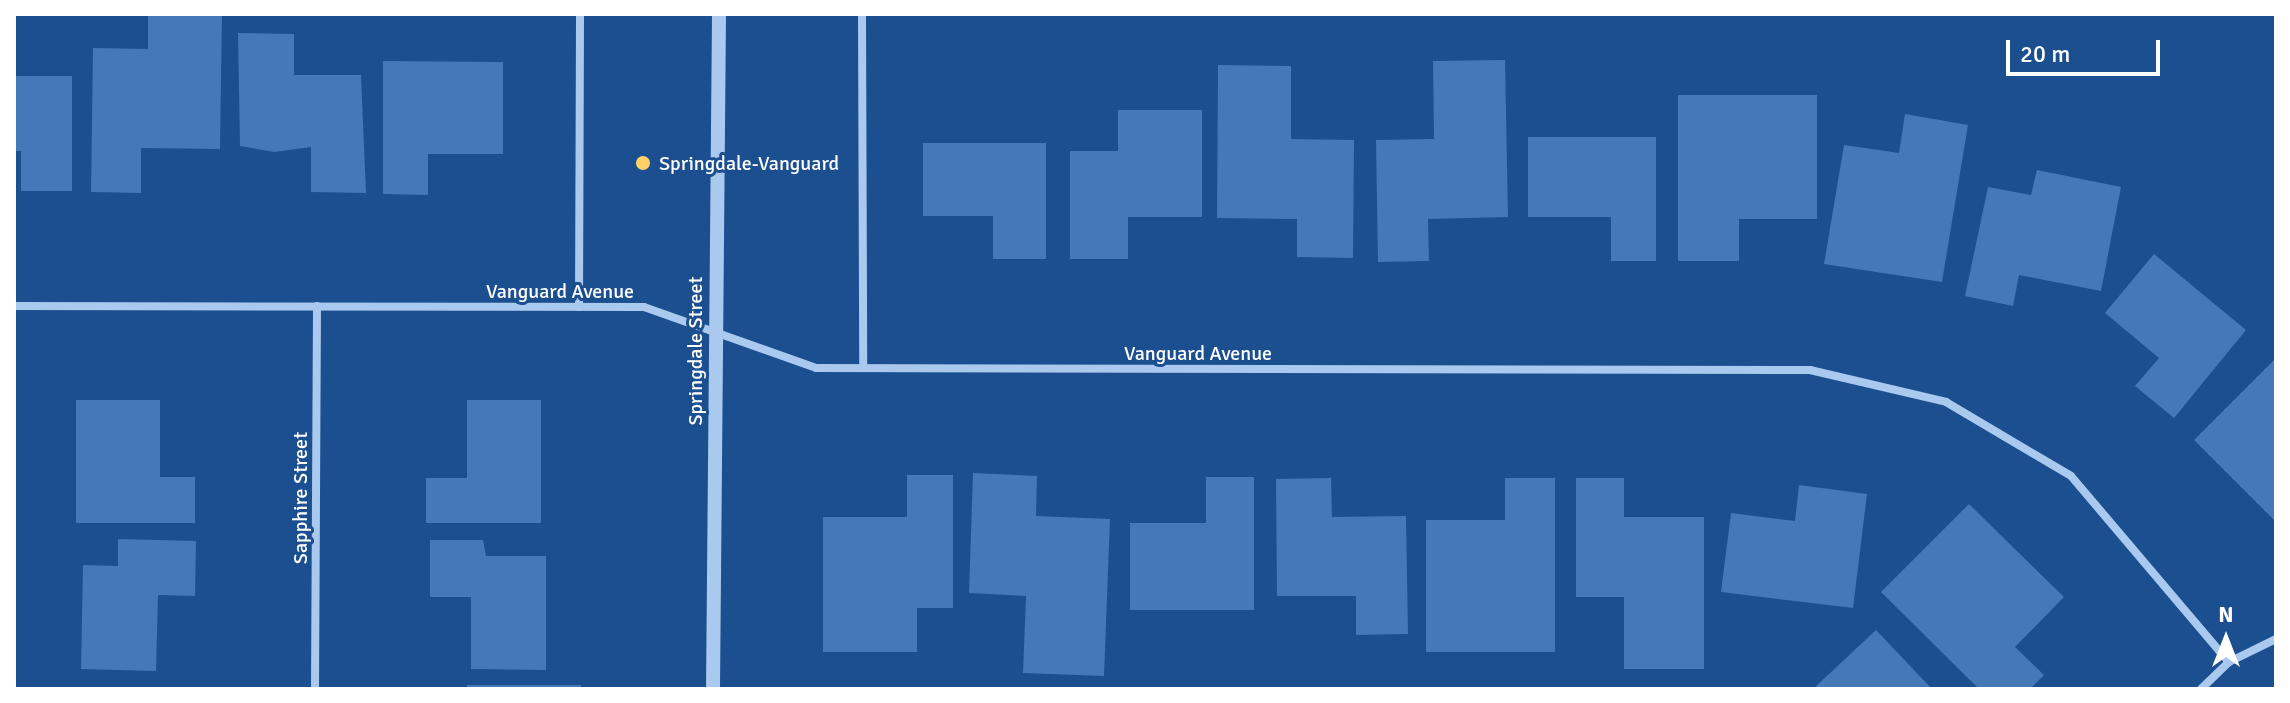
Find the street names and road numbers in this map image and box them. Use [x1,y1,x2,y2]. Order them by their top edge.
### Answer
street label: Springdale Street [683,276,707,426]
street label: Vanguard Avenue [486,279,634,303]
street label: Vanguard Avenue [1124,341,1272,365]
street label: Sapphire Street [288,432,312,564]

